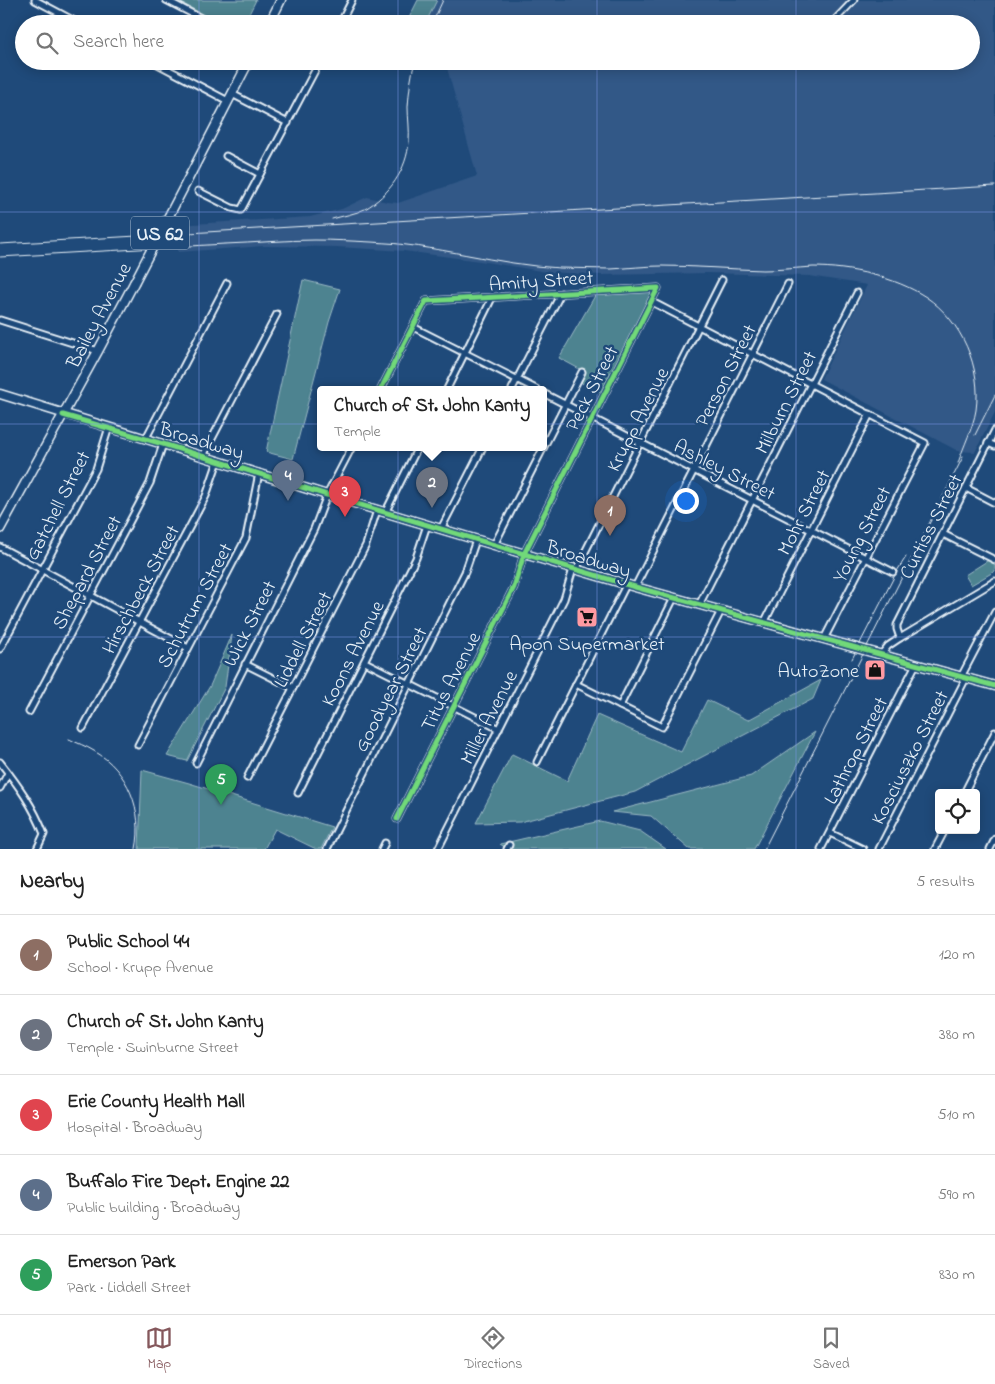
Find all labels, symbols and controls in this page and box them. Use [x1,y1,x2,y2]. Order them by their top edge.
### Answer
search box [15,15,980,70]
icon: search [33,29,61,57]
text: Search here [73,29,164,56]
road number: US 62 [131,217,189,250]
street label: Bailey Avenue [60,258,140,375]
street label: Amity Street [488,264,595,301]
street label: Person Street [689,320,766,432]
street label: Peck Street [559,341,627,437]
street label: Milburn Street [749,346,826,460]
street label: Krupp Avenue [600,363,678,477]
popup [317,386,547,451]
text: Church of St. John Kanty [334,393,530,420]
street label: Broadway [154,415,247,469]
text: Temple [334,420,381,444]
street label: Ashley Street [668,433,780,509]
street label: Gatchell Street [19,446,99,566]
pin: 4 [272,460,304,501]
street label: Mohr Street [771,465,839,561]
pin: 2 [416,467,448,508]
street label: Curtiss Street [893,469,971,585]
pin: 3 [329,476,361,517]
street label: Young Street [827,482,901,589]
your location [673,488,699,514]
pin: 1 [594,495,626,536]
street label: Shepard Street [46,511,131,636]
street label: Hirschbeck Street [96,520,189,660]
street label: Broadway [541,533,634,587]
street label: Schutrum Street [151,538,241,674]
street label: Wick Street [217,576,285,672]
street label: Liddell Street [268,587,341,693]
street label: Koons Avenue [315,596,393,712]
supermarket icon: Apon Supermarket [575,605,599,629]
street label: Goodyear Street [348,622,436,758]
street label: Titus Avenue [415,627,490,737]
place label: Apon Supermarket [509,631,665,660]
place label: AutoZone [778,658,859,687]
shop icon: AutoZone [863,658,887,682]
street label: Miller Avenue [454,666,526,770]
street label: Kosciuszko Street [865,686,958,830]
street label: Lathrop Street [818,692,897,810]
pin: 5 [205,764,237,805]
map controls [935,789,980,834]
button: locate [935,789,980,834]
text: Nearby [20,867,84,897]
text: 5 results [916,870,975,894]
text: Public School 44 [67,929,189,956]
text: 1 [33,943,39,967]
text: 120 m [939,943,975,967]
text: School · Krupp Avenue [67,956,213,980]
text: Church of St. John Kanty [67,1009,264,1036]
text: 2 [32,1023,40,1047]
text: 380 m [939,1023,975,1047]
text: Temple · Swinburne Street [67,1036,239,1060]
text: Erie County Health Mall [67,1089,245,1116]
text: 3 [33,1103,39,1127]
text: 510 m [937,1103,975,1127]
text: Hospital · Broadway [67,1116,202,1140]
text: Buffalo Fire Dept. Engine 22 [67,1169,289,1196]
text: 4 [33,1183,39,1207]
text: 590 m [938,1183,975,1207]
text: Public building · Broadway [67,1196,240,1220]
text: Emerson Park [67,1249,176,1276]
text: 5 [31,1263,41,1287]
text: 830 m [939,1263,975,1287]
text: Park · Liddell Street [67,1276,191,1300]
tab: Map [145,1324,173,1375]
tab: Directions [464,1324,522,1375]
tab: Saved [813,1324,850,1375]

